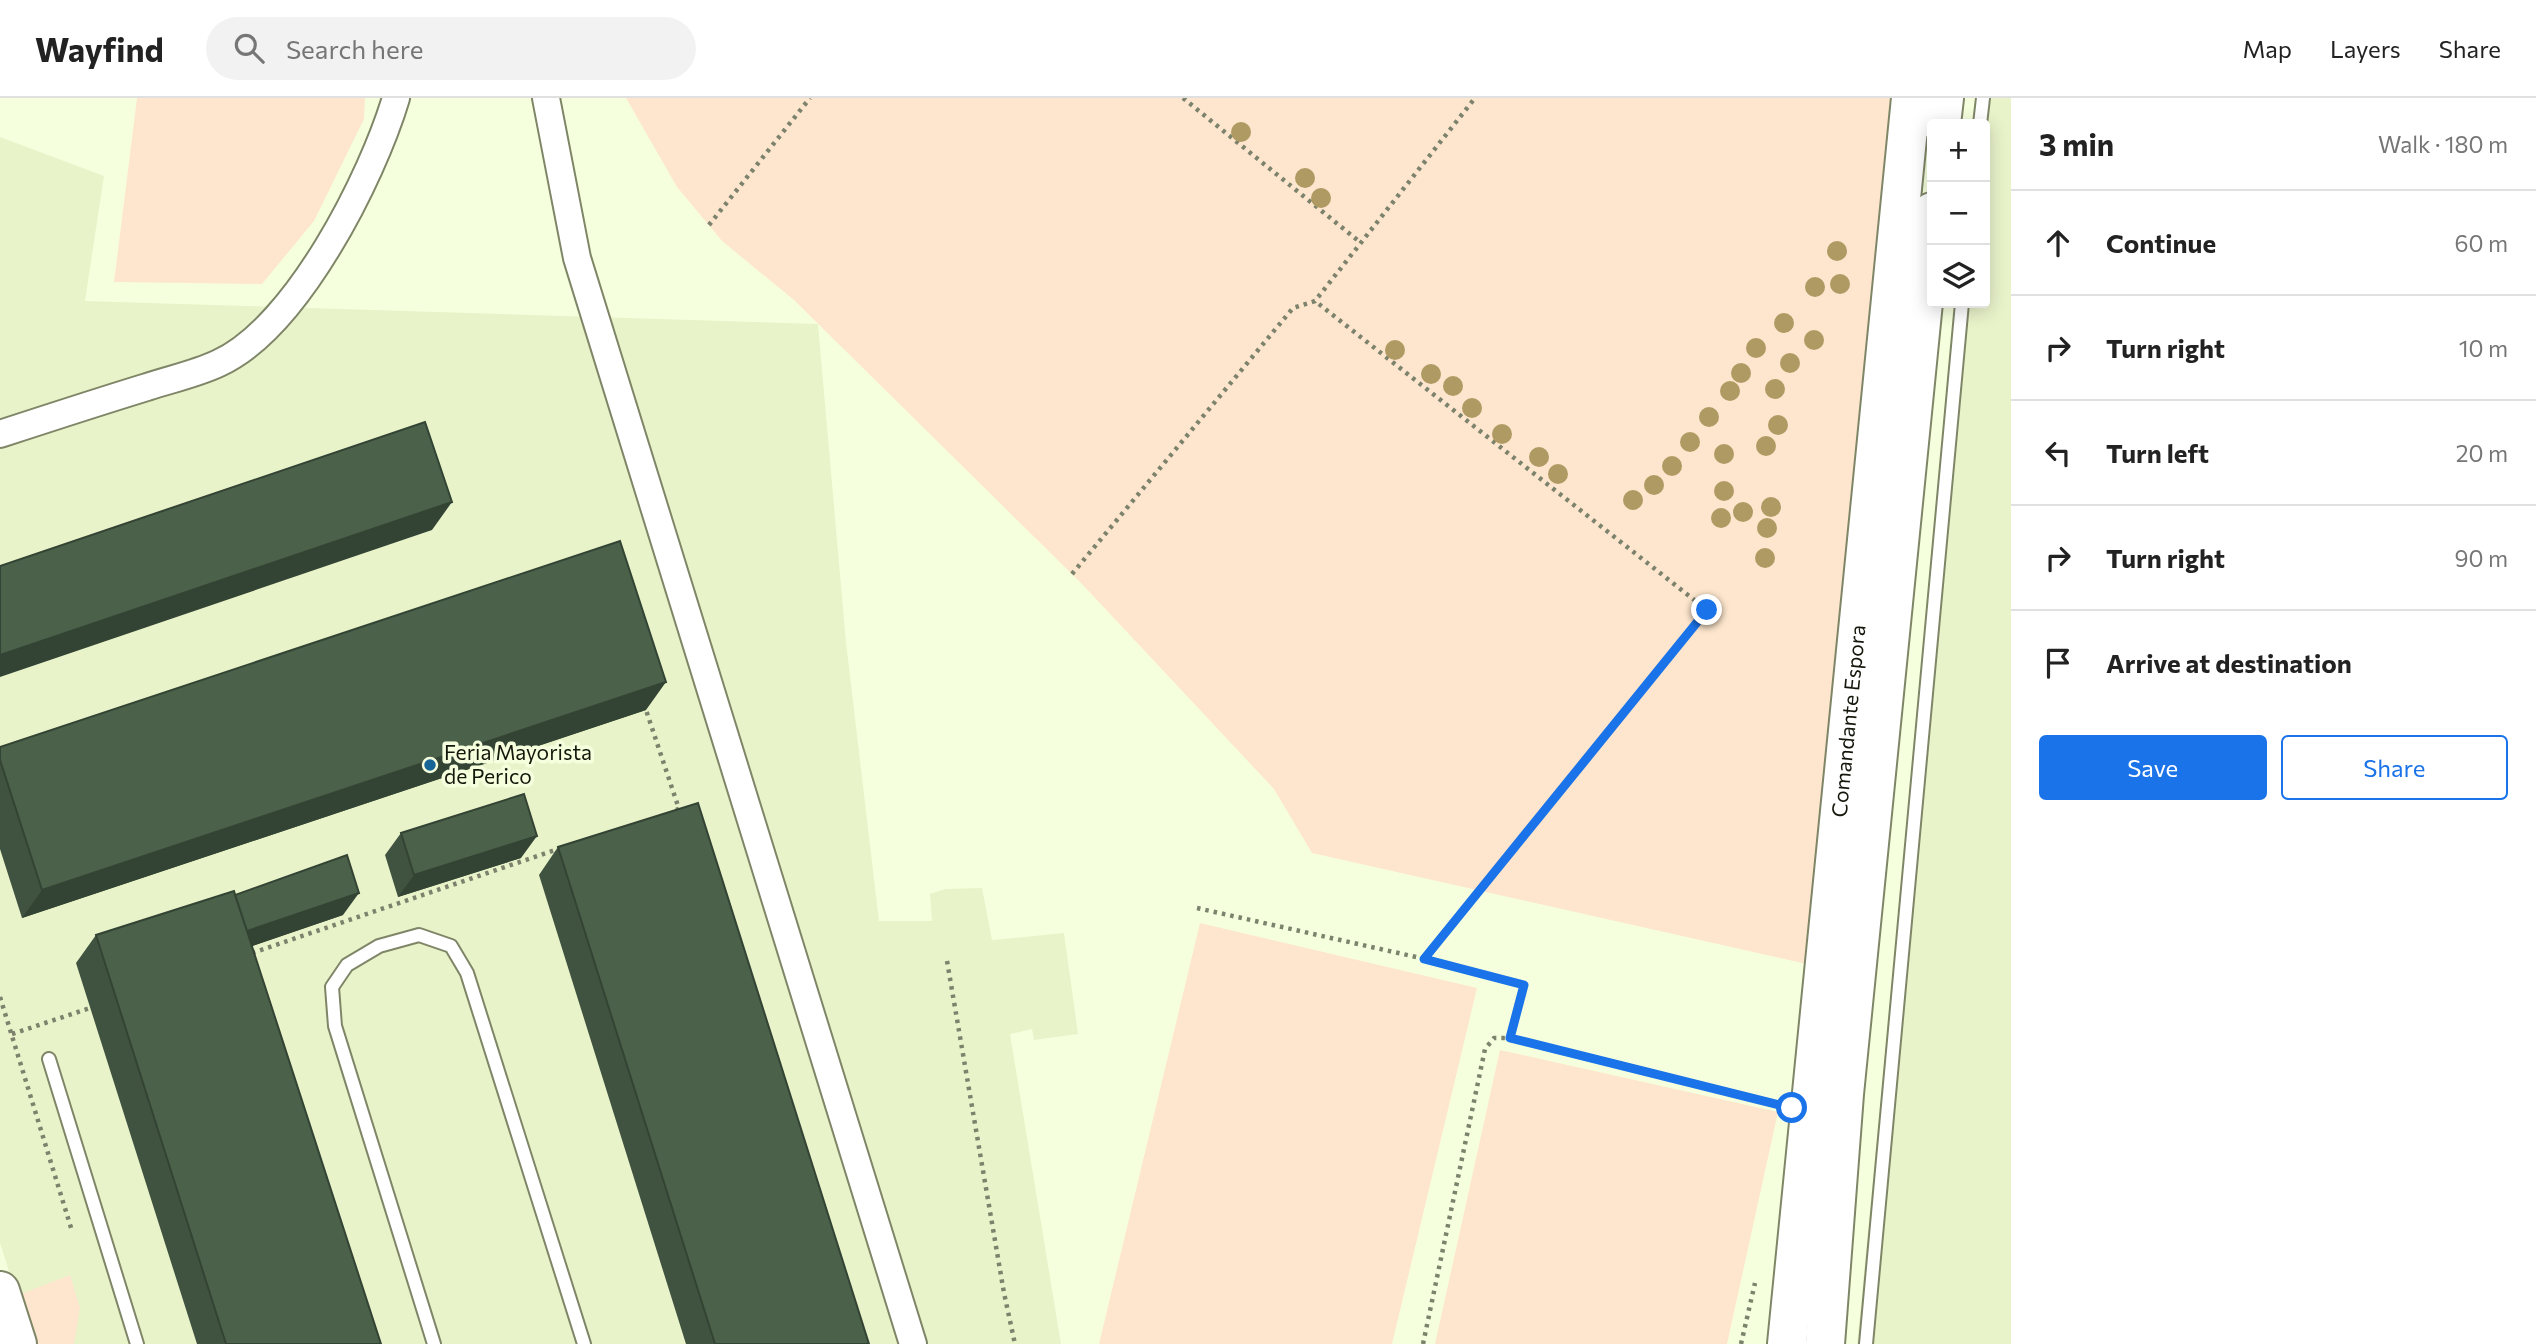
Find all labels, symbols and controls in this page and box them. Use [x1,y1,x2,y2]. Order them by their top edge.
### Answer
search box [206,17,696,80]
text: Wayfind [35,28,164,69]
icon: search [230,29,268,67]
text: Search here [286,33,423,64]
text: Map [2243,34,2292,63]
text: Layers [2330,34,2401,63]
text: Share [2439,34,2501,63]
map controls [1927,119,1990,308]
button: + [1927,119,1990,182]
text: 3 min [2039,125,2114,162]
text: Walk · 180 m [2378,130,2508,158]
button: − [1927,182,1990,245]
icon: ahead [2039,224,2077,262]
text: Continue [2106,227,2216,258]
text: 60 m [2455,229,2508,257]
button: layers [1927,245,1990,308]
icon: right [2039,329,2077,367]
text: Turn right [2106,332,2225,363]
text: 10 m [2459,334,2508,362]
icon: left [2039,434,2077,472]
text: Turn left [2106,437,2209,468]
text: 20 m [2456,439,2508,467]
icon: right [2039,539,2077,577]
text: Turn right [2106,542,2225,573]
text: 90 m [2455,544,2508,572]
route end [1691,594,1722,625]
street label: Comandante Espora [1825,624,1870,818]
icon: arrive [2039,644,2077,682]
text: Arrive at destination [2106,647,2352,678]
button: Save [2039,735,2267,800]
button: Share [2281,735,2508,800]
place label: Feria Mayorista de Perico [444,739,592,788]
marker: Feria Mayorista de Perico [422,757,438,773]
route start [1776,1092,1807,1123]

